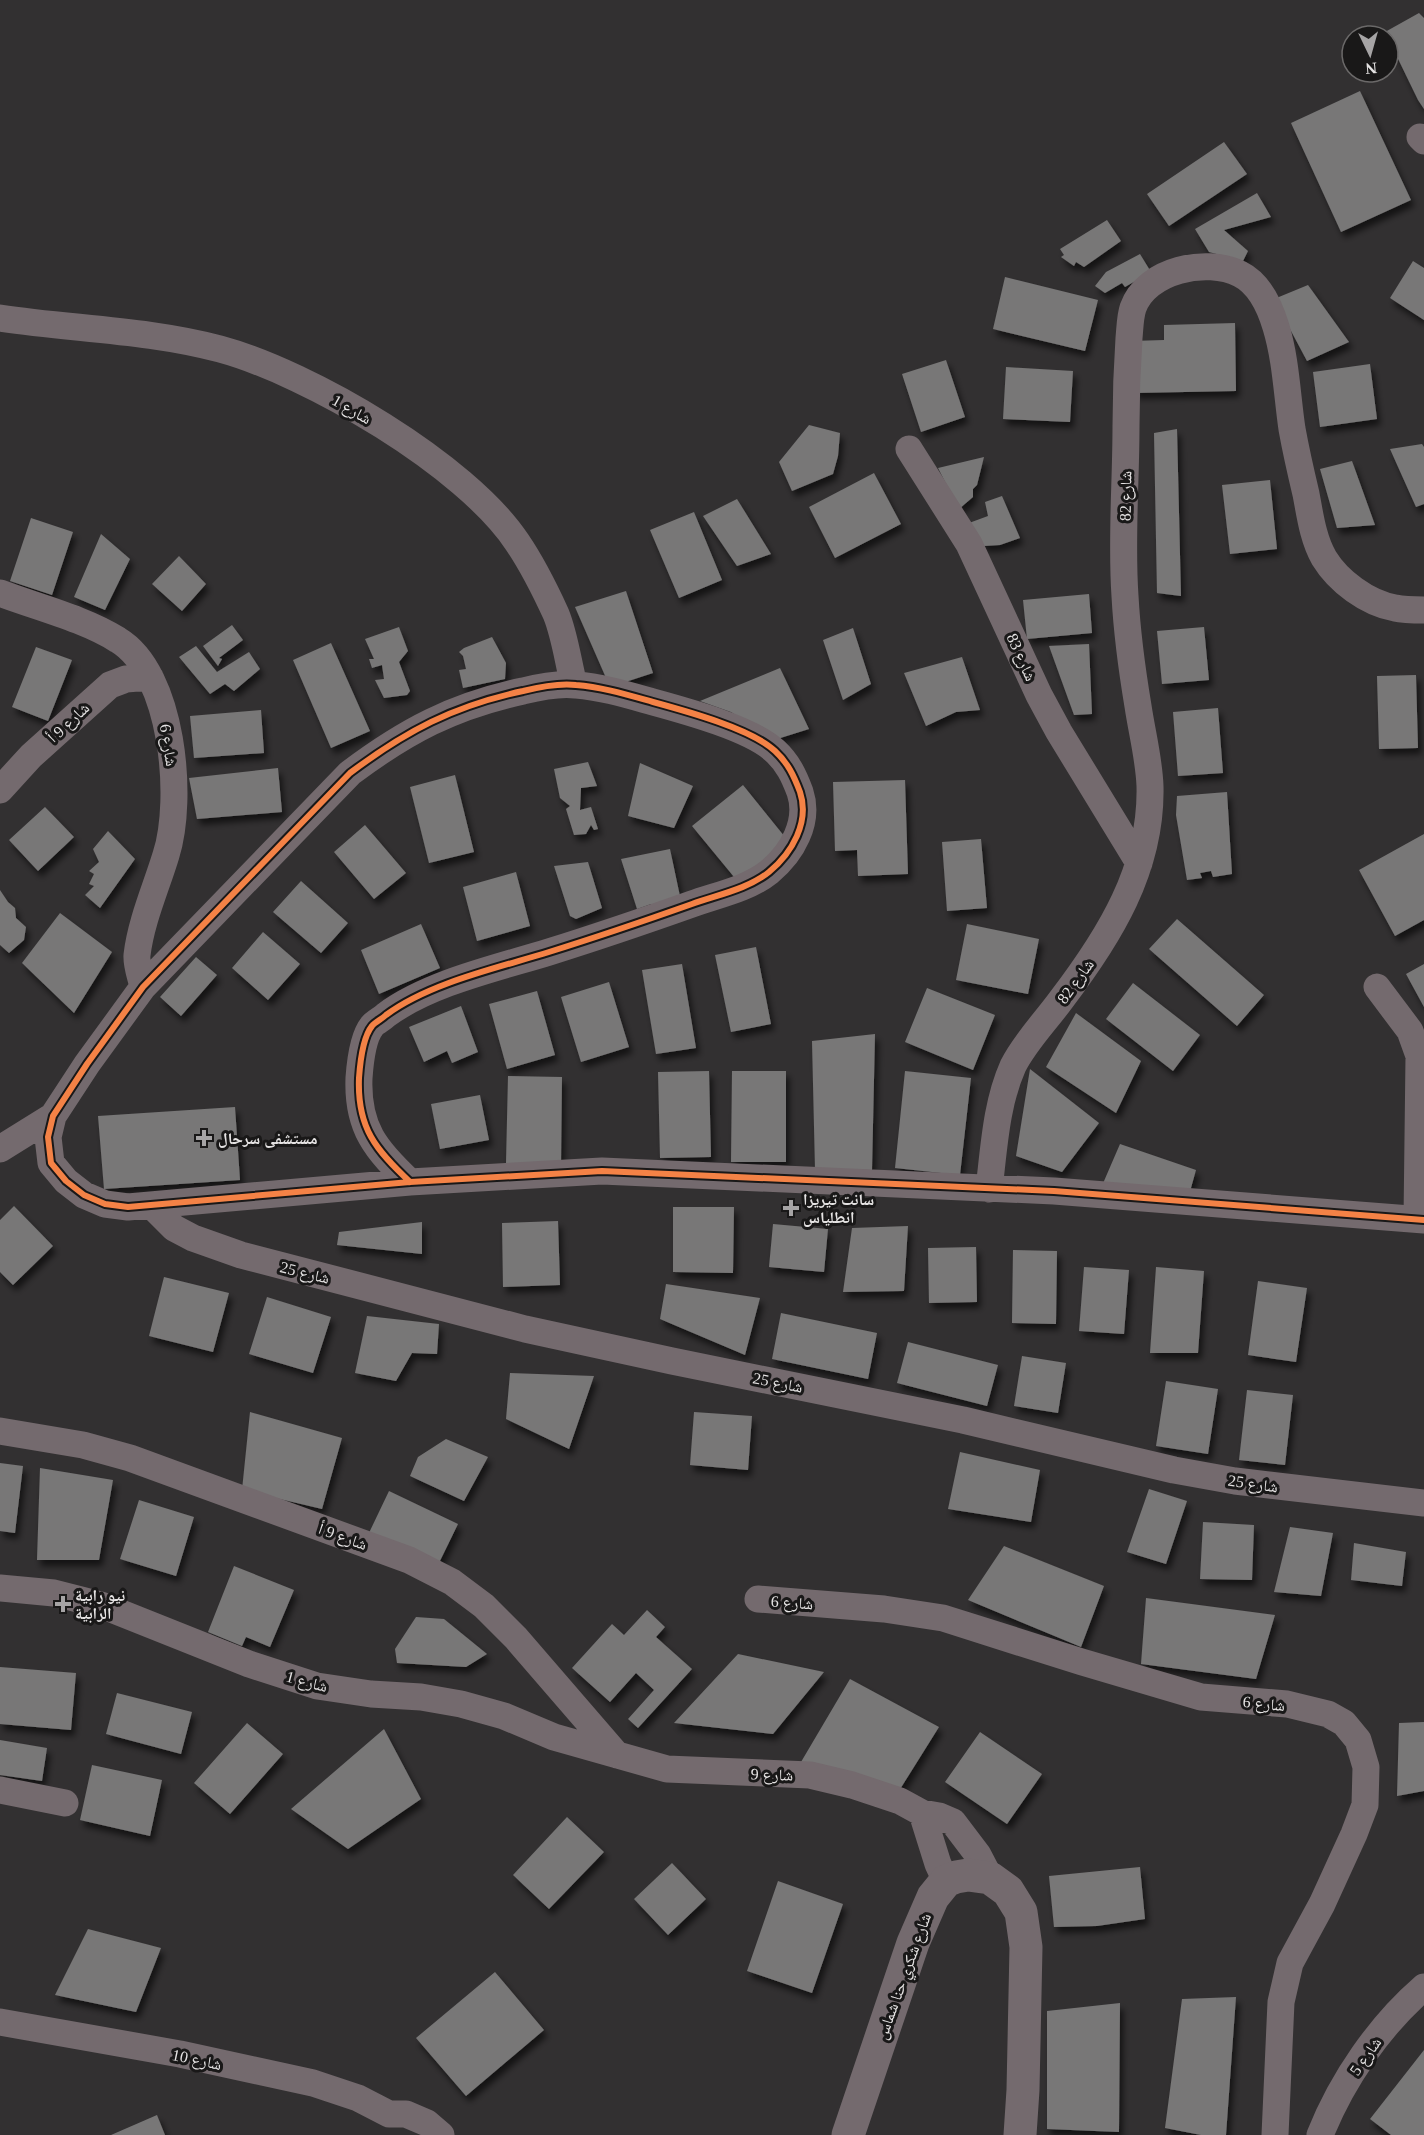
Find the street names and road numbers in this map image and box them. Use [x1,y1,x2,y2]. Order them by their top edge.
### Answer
street label: شارع 1 [328,391,374,429]
street label: شارع 82 [1117,471,1136,521]
street label: شارع 83 [1002,631,1040,685]
street label: شارع 9 أ [43,698,94,747]
street label: شارع 6 [155,723,180,768]
street label: شارع 82 [1054,956,1099,1008]
street label: شارع 25 [278,1258,331,1289]
street label: شارع 25 [751,1369,804,1398]
street label: شارع 25 [1227,1472,1279,1497]
street label: شارع 9 أ [315,1519,370,1555]
street label: شارع 6 [770,1593,814,1614]
street label: شارع 1 [284,1668,330,1697]
street label: شارع 6 [1242,1693,1286,1716]
street label: شارع 9 [750,1765,793,1786]
street label: شارع شكري حنا شماس [873,1911,938,2043]
street label: شارع 5 [1346,2034,1386,2080]
street label: شارع 10 [170,2046,223,2075]

